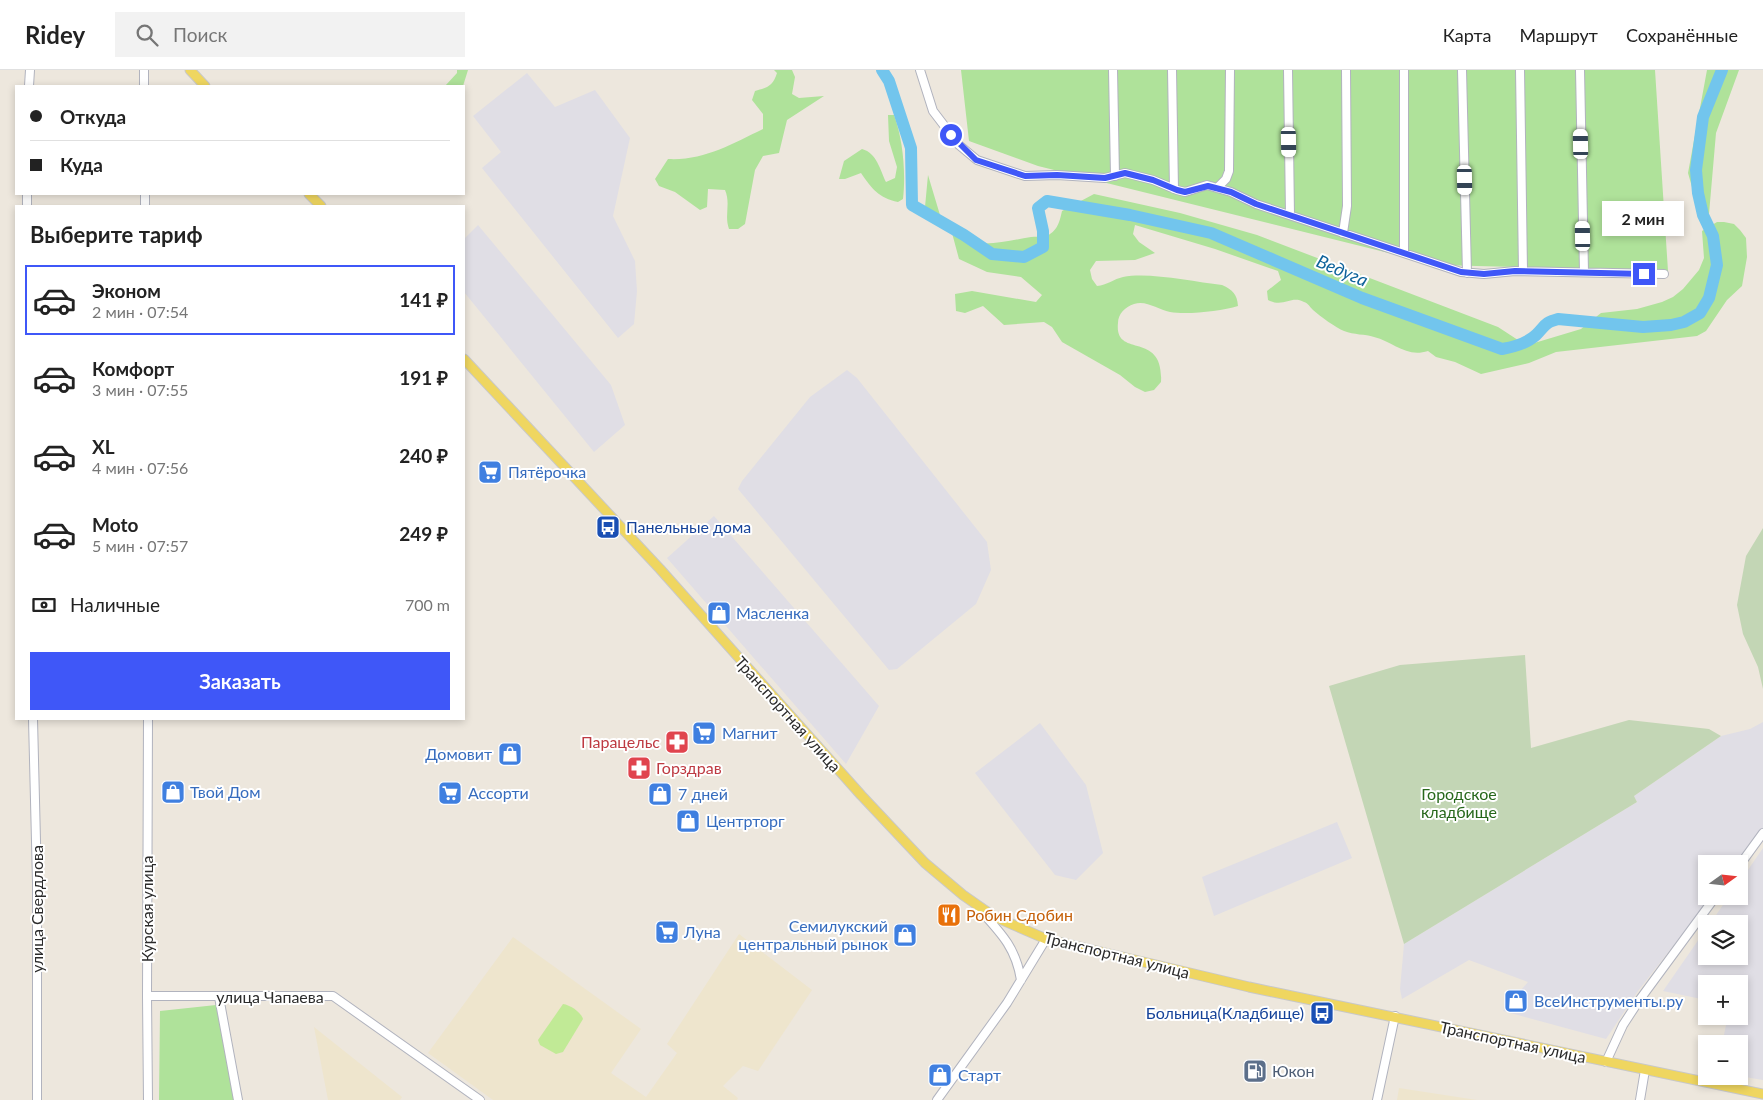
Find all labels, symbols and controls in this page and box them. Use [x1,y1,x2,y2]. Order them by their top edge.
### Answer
search box [115,12,465,57]
text: Ridey [25,20,85,49]
icon: search [133,21,161,49]
text: Поиск [173,23,227,46]
text: Карта [1443,24,1491,46]
text: Маршрут [1519,24,1598,46]
text: Сохранённые [1626,24,1738,46]
text: Откуда [60,105,126,128]
route start [940,124,962,146]
car [1281,127,1296,157]
car [1573,129,1588,159]
text: Куда [60,153,103,176]
car [1457,165,1472,195]
callout: 2 мин [1603,202,1685,236]
text: 2 мин [1621,209,1665,228]
text: Выберите тариф [30,221,203,248]
car [1575,221,1590,251]
water label: Ведуга [1313,249,1371,291]
route end [1633,263,1655,285]
icon: car [32,278,77,323]
text: Эконом [92,279,161,302]
text: 141 ₽ [399,288,448,311]
text: 2 мин · 07:54 [92,302,188,321]
icon: car [32,356,77,401]
text: Комфорт [92,357,174,380]
text: 191 ₽ [399,366,448,389]
text: 3 мин · 07:55 [92,380,188,399]
icon: car [32,434,77,479]
text: XL [92,435,115,458]
text: 240 ₽ [399,444,448,467]
text: 4 мин · 07:56 [92,458,188,477]
supermarket icon: Пятёрочка [477,459,503,485]
place label: Пятёрочка [508,462,586,481]
icon: car [32,512,77,557]
text: Moto [92,513,138,536]
bus stop icon: Панельные дома [595,514,621,540]
place label: Панельные дома [626,517,751,536]
text: 249 ₽ [399,522,448,545]
text: 5 мин · 07:57 [92,536,188,555]
icon: cash [30,591,58,619]
text: Наличные [70,593,160,616]
text: 700 m [405,595,450,614]
shop icon: Масленка [706,600,732,626]
place label: Масленка [736,603,809,622]
button: Заказать [30,652,450,710]
street label: Транспортная улица [732,652,845,775]
supermarket icon: Магнит [691,720,717,746]
place label: Магнит [722,723,778,742]
pharmacy icon: Парацельс [664,729,690,755]
place label: Парацельс [581,732,660,751]
shop icon: Домовит [497,741,523,767]
place label: Домовит [425,744,492,763]
pharmacy icon: Горздрав [626,755,652,781]
place label: Горздрав [656,758,722,777]
shop icon: Твой Дом [160,779,186,805]
supermarket icon: Ассорти [437,780,463,806]
shop icon: 7 дней [647,781,673,807]
place label: Твой Дом [190,782,260,801]
place label: Ассорти [468,783,529,802]
place label: 7 дней [678,784,728,803]
park label: Городское кладбище [1421,784,1497,821]
shop icon: Центрторг [675,808,701,834]
place label: Центрторг [706,811,785,830]
street label: улица Свердлова [27,845,46,973]
north arrow [1698,855,1748,905]
map controls [1698,855,1748,1085]
street label: Курская улица [137,856,156,962]
restaurant icon: Робин Сдобин [936,902,962,928]
place label: Робин Сдобин [966,905,1073,924]
button: layers [1698,915,1748,965]
place label: Семилукский центральный рынок [738,916,889,953]
supermarket icon: Луна [654,919,680,945]
place label: Луна [683,922,721,941]
shop icon: Семилукский центральный рынок [892,922,918,948]
street label: Транспортная улица [1043,927,1192,982]
button: + [1698,975,1748,1025]
street label: улица Чапаева [216,987,324,1006]
shop icon: ВсеИнструменты.ру [1503,988,1529,1014]
place label: ВсеИнструменты.ру [1534,991,1684,1010]
bus stop icon: Больница(Кладбище) [1309,1000,1335,1026]
place label: Больница(Кладбище) [1146,1003,1304,1022]
street label: Транспортная улица [1438,1017,1588,1066]
button: − [1698,1035,1748,1085]
fuel station icon: Юкон [1242,1058,1268,1084]
place label: Юкон [1272,1061,1315,1080]
shop icon: Старт [927,1062,953,1088]
place label: Старт [958,1065,1001,1084]

